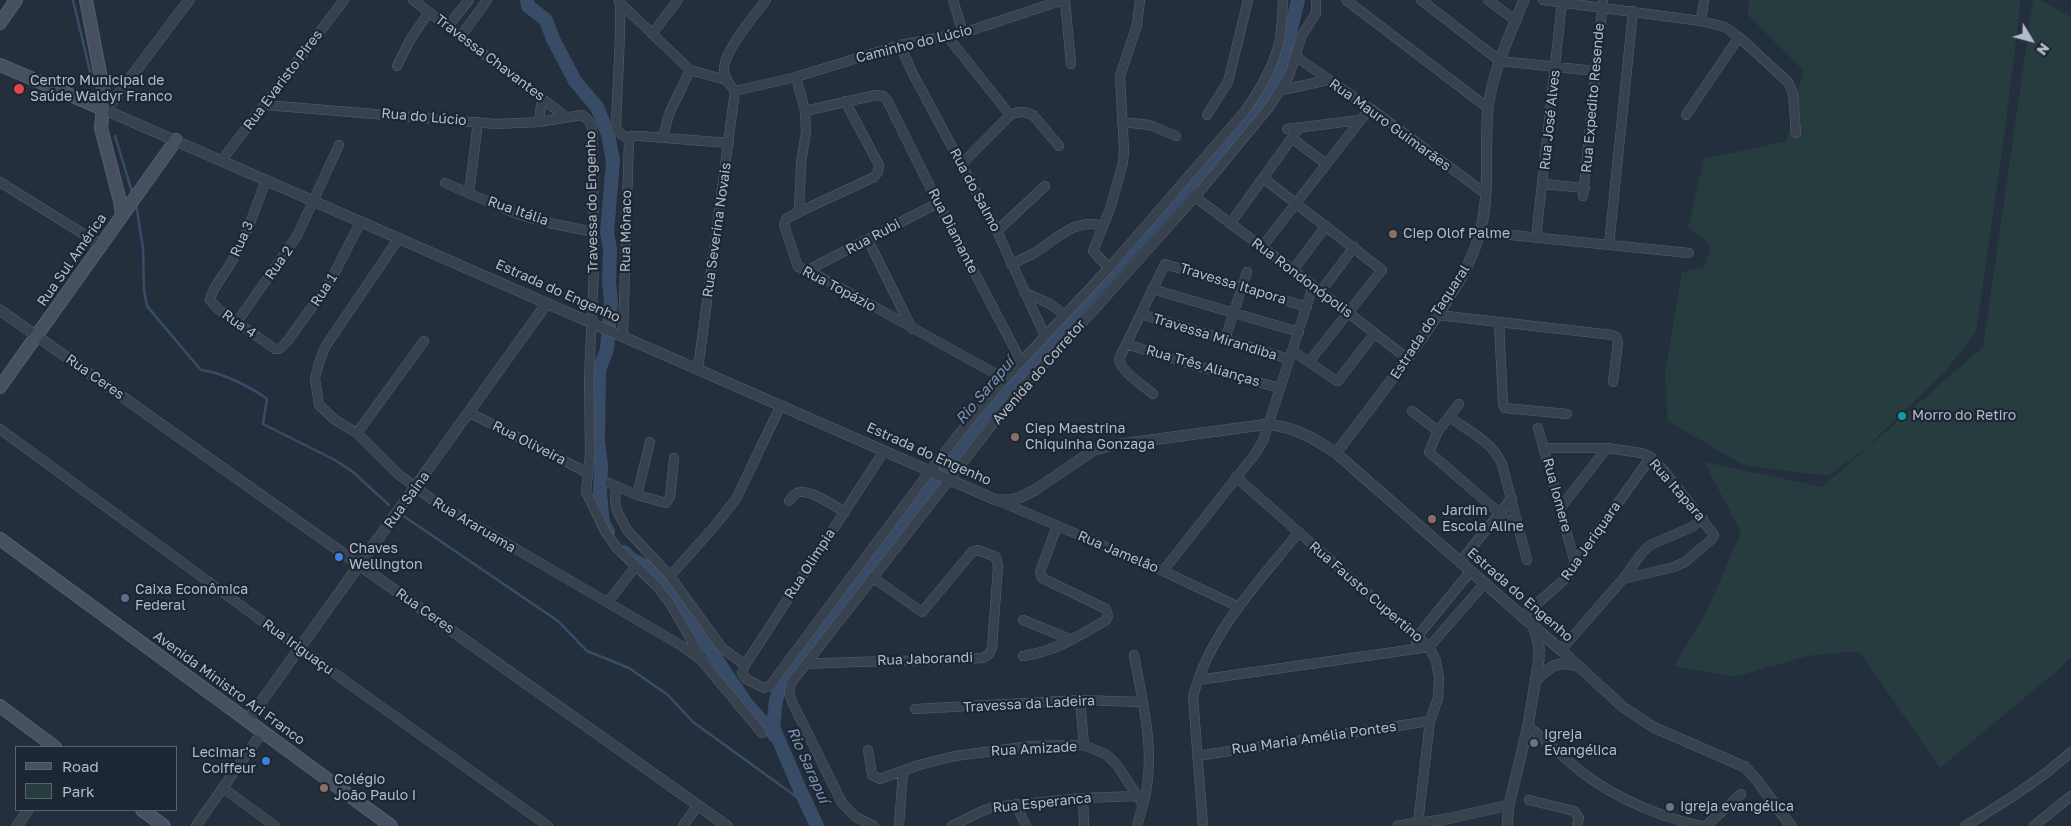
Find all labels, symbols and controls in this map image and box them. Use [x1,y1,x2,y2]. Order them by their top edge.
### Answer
street label: Travessa Chavantes [432,11,548,105]
north arrow [2006,15,2056,65]
street label: Caminho do Lúcio [854,21,974,67]
street label: Rua Expedito Resende [1578,22,1608,174]
street label: Rua Evaristo Pires [240,27,326,133]
text: N [2033,40,2053,59]
street label: Rua José Alves [1536,69,1564,171]
place label: Centro Municipal de Saúde Waldyr Franco [30,73,172,105]
street label: Rua Mauro Guimarães [1326,75,1454,175]
marker: Centro Municipal de Saúde Waldyr Franco [12,82,26,96]
street label: Rua do Lúcio [381,105,467,129]
street label: Travessa do Engenho [582,131,602,273]
street label: Rua do Salmo [946,146,1004,234]
street label: Rua Severina Novais [699,161,735,299]
street label: Rua Diamante [924,186,982,276]
street label: Rua Mônaco [617,190,635,272]
street label: Rua Itália [485,193,551,229]
street label: Rua Sul América [34,210,110,310]
street label: Rua Rubi [843,216,903,258]
street label: Rua 3 [227,219,257,259]
place label: Ciep Olof Palme [1403,226,1510,242]
marker: Ciep Olof Palme [1387,228,1399,240]
street label: Rua Rondonópolis [1248,235,1356,321]
street label: Rua 2 [261,243,297,283]
street label: Estrada do Engenho [493,256,623,326]
street label: Travessa Itapora [1178,260,1288,308]
street label: Estrada do Taquaral [1387,262,1473,382]
street label: Rua Topázio [799,263,879,315]
street label: Rua 1 [307,270,341,310]
street label: Rua 4 [219,306,259,342]
street label: Travessa Mirandiba [1151,310,1279,364]
street label: Avenida do Corretor [989,316,1089,428]
street label: Rua Três Alianças [1144,342,1262,390]
street label: Rua Ceres [62,351,128,403]
water label: Rio Sarapuí [952,354,1018,428]
place label: Morro do Retiro [1912,408,2016,424]
marker: Morro do Retiro [1896,410,1908,422]
street label: Rua Oliveira [489,417,569,469]
street label: Estrada do Engenho [864,419,994,489]
place label: Ciep Maestrina Chiquinha Gonzaga [1025,421,1155,454]
marker: Ciep Maestrina Chiquinha Gonzaga [1009,431,1021,443]
street label: Rua Iomere [1539,456,1575,534]
street label: Rua Itapara [1645,456,1709,524]
street label: Rua Saina [381,468,433,532]
street label: Rua Araruama [429,494,519,556]
street label: Rua Jeriquara [1558,498,1624,584]
place label: Jardim Escola Aline [1442,503,1524,536]
marker: Jardim Escola Aline [1426,513,1438,525]
street label: Rua Olimpia [781,526,839,602]
street label: Rua Jamelão [1075,527,1161,577]
street label: Rua Fausto Cupertino [1306,538,1426,646]
place label: Chaves Wellington [349,541,423,574]
street label: Estrada do Engenho [1464,544,1576,646]
marker: Chaves Wellington [333,551,345,563]
place label: Caixa Econômica Federal [135,582,248,614]
street label: Rua Ceres [392,585,458,637]
marker: Caixa Econômica Federal [119,592,131,604]
street label: Rua Iriguaçu [259,616,337,678]
street label: Avenida Ministro Ari Franco [150,627,308,749]
street label: Rua Jaborandi [877,649,973,669]
street label: Travessa da Ladeira [963,692,1095,716]
street label: Rua Maria Amélia Pontes [1231,718,1397,758]
water label: Rio Sarapuí [783,724,833,806]
place label: Igreja Evangélica [1544,727,1617,760]
marker: Igreja Evangélica [1528,737,1540,749]
street label: Rua Amizade [990,738,1078,760]
place label: Lecimar's Coiffeur [192,745,256,778]
legend [15,746,178,811]
marker: Lecimar's Coiffeur [260,755,272,767]
text: Road [62,757,99,775]
place label: Colégio João Paulo I [334,772,416,804]
text: Park [62,782,94,800]
marker: Colégio João Paulo I [318,782,330,794]
street label: Rua Esperanca [992,789,1092,817]
place label: Igreja evangélica [1680,799,1794,815]
marker: Igreja evangélica [1664,801,1676,813]

